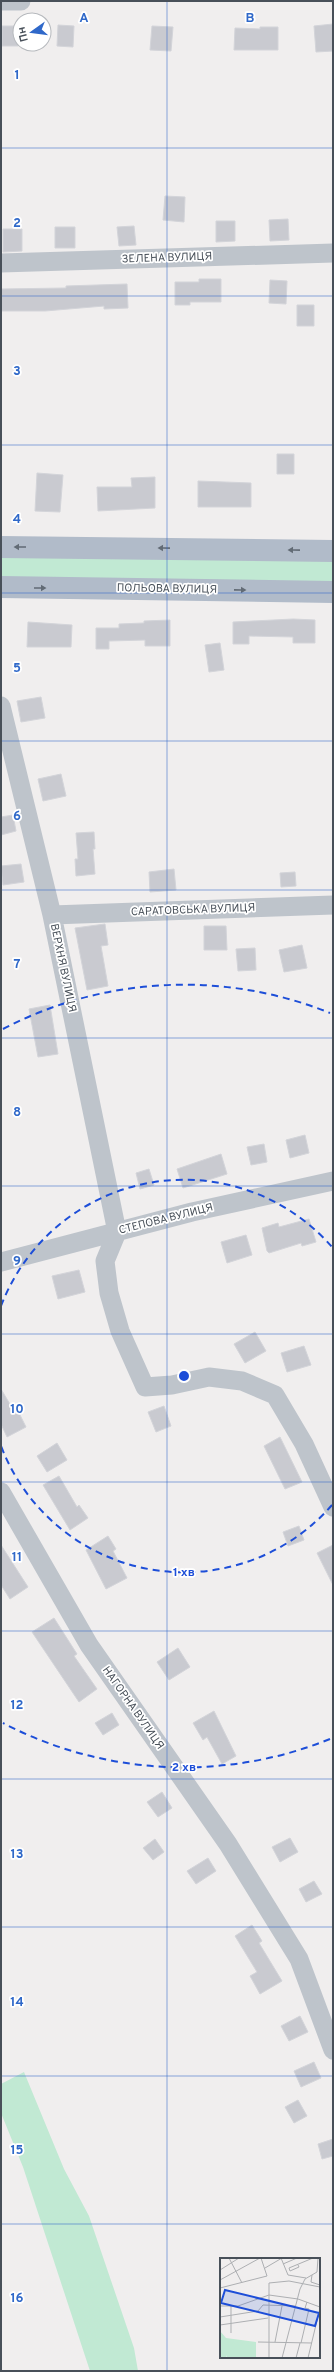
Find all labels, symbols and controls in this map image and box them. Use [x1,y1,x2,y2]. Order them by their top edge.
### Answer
text: A [79,11,89,27]
text: B [246,11,255,27]
north arrow [12,12,52,52]
text: Пн [15,25,32,43]
text: 1 [14,68,20,84]
text: 2 [13,216,21,232]
street label: ЗЕЛЕНА ВУЛИЦЯ [121,249,213,267]
text: 3 [13,364,21,380]
text: 4 [13,512,21,528]
one-way arrow [13,544,26,550]
one-way arrow [157,545,170,551]
one-way arrow [287,547,300,553]
street label: ПОЛЬОВА ВУЛИЦЯ [117,581,217,597]
one-way arrow [34,585,47,591]
one-way arrow [234,587,247,593]
text: 5 [13,661,21,677]
text: 6 [13,809,21,825]
street label: САРАТОВСЬКА ВУЛИЦЯ [131,901,255,919]
street label: ВЕРХНЯ ВУЛИЦЯ [47,922,79,1014]
text: 7 [14,957,21,973]
text: 8 [13,1105,21,1121]
street label: СТЕПОВА ВУЛИЦЯ [117,1200,215,1238]
text: 9 [13,1254,21,1270]
centre of rings [177,1369,191,1383]
text: 10 [10,1402,24,1418]
text: 11 [12,1550,22,1566]
text: 1 хв [173,1565,195,1581]
street label: НАГОРНА ВУЛИЦЯ [99,1664,167,1752]
text: 12 [10,1698,24,1714]
text: 2 хв [172,1760,196,1776]
text: 13 [11,1847,24,1863]
text: 14 [10,1995,24,2011]
text: 15 [10,2143,24,2159]
inset map [220,2258,320,2358]
text: 16 [10,2291,24,2307]

